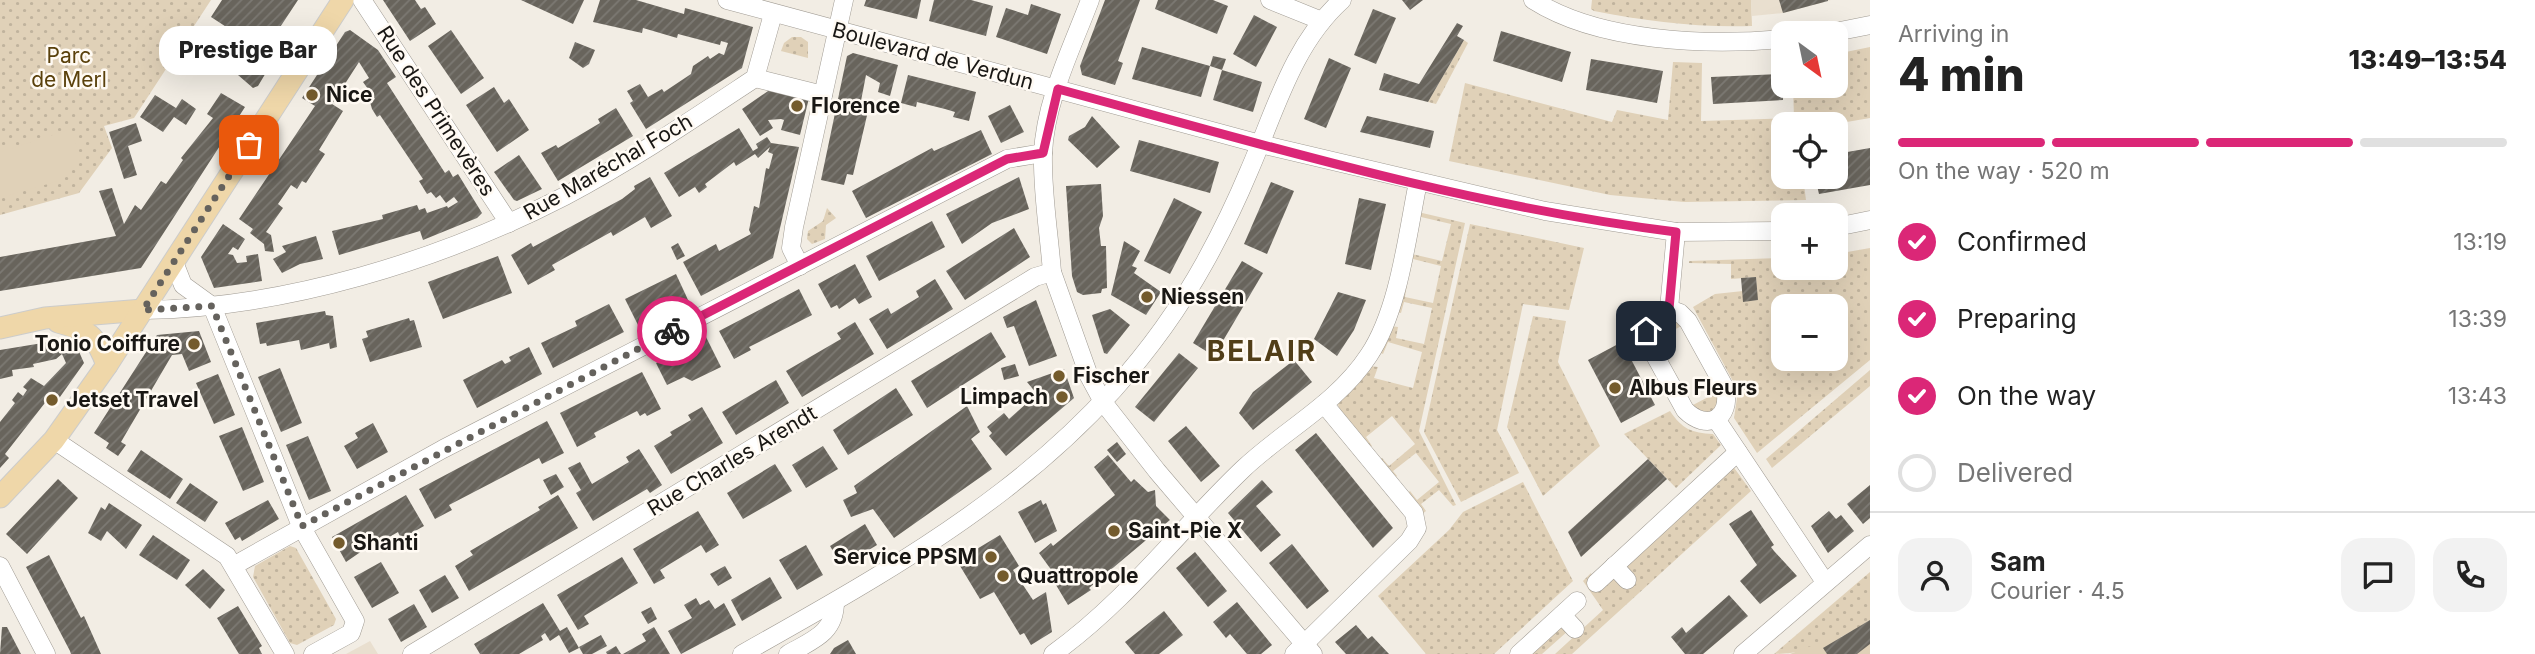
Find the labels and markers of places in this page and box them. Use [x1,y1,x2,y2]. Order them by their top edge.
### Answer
callout: Prestige Bar [160,26,338,75]
place label: Nice [326,82,373,107]
marker: Nice [304,87,320,103]
place label: Florence [811,93,900,118]
marker: Florence [789,98,805,114]
pin [219,115,279,175]
place label: Niessen [1161,284,1244,309]
marker: Niessen [1139,289,1155,305]
pin [1616,301,1676,361]
place label: Tonio Coiffure [35,331,180,356]
marker: Tonio Coiffure [186,336,202,352]
place label: Fischer [1073,363,1150,388]
marker: Fischer [1051,368,1067,384]
place label: Albus Fleurs [1629,375,1757,400]
marker: Albus Fleurs [1607,380,1623,396]
place label: Limpach [960,384,1048,409]
place label: Jetset Travel [66,387,199,412]
marker: Limpach [1054,389,1070,405]
marker: Jetset Travel [44,392,60,408]
place label: Saint-Pie X [1128,518,1242,543]
marker: Saint-Pie X [1106,523,1122,539]
place label: Shanti [353,530,418,555]
marker: Shanti [331,535,347,551]
place label: Service PPSM [833,544,977,569]
marker: Service PPSM [983,549,999,565]
place label: Quattropole [1017,563,1138,588]
marker: Quattropole [995,568,1011,584]

